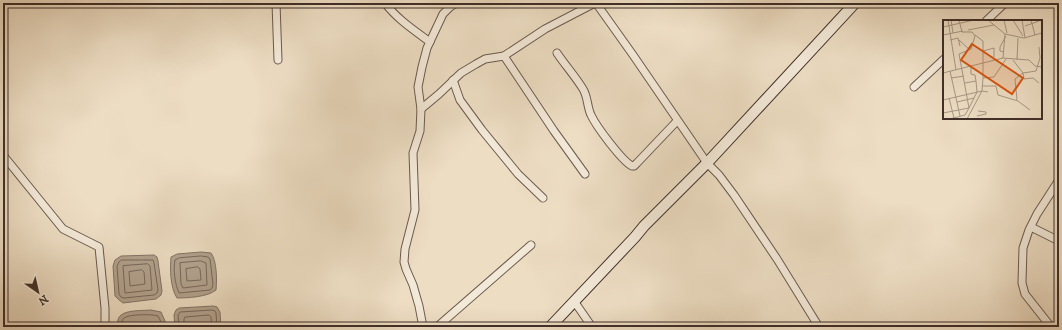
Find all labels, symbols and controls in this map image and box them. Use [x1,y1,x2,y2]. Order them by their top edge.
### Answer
inset map [943,20,1042,119]
north arrow [18,272,58,312]
text: N [35,291,51,308]

